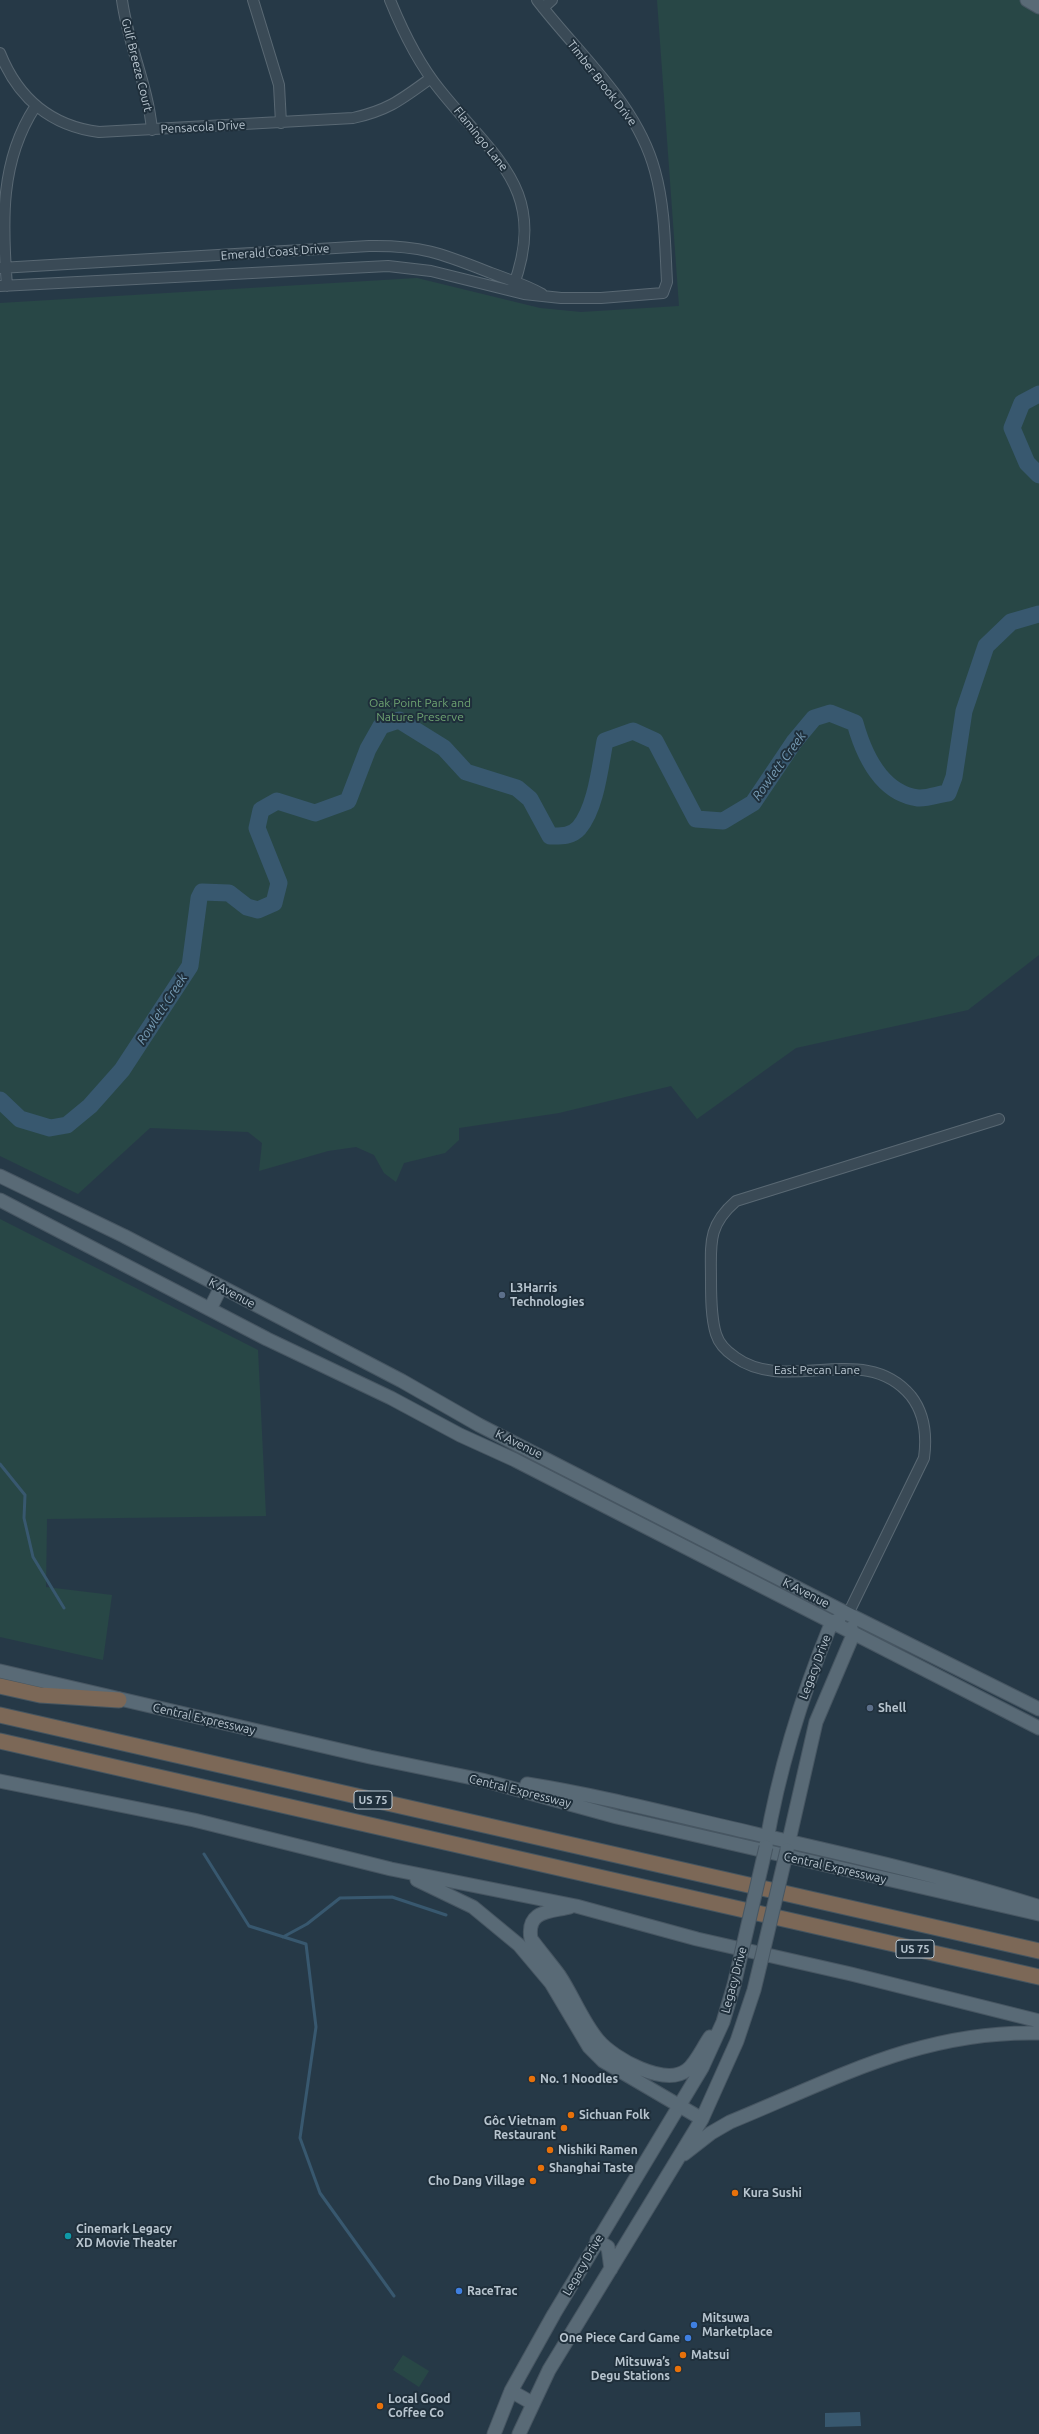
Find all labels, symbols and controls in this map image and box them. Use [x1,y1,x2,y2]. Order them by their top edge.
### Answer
street label: Gulf Breeze Court [118,17,156,113]
street label: Timber Brook Drive [564,37,640,129]
street label: Flamingo Lane [451,104,511,174]
street label: Pensacola Drive [160,118,246,136]
street label: Emerald Coast Drive [220,241,330,263]
park label: Oak Point Park and Nature Preserve [369,696,471,724]
water label: Rowlett Creek [749,729,809,803]
water label: Rowlett Creek [133,971,191,1047]
street label: K Avenue [206,1275,258,1311]
place label: L3Harris Technologies [510,1281,584,1309]
marker: L3Harris Technologies [497,1290,507,1300]
street label: East Pecan Lane [774,1363,860,1377]
street label: K Avenue [493,1426,545,1462]
street label: K Avenue [780,1575,832,1611]
street label: Legacy Drive [796,1632,834,1702]
street label: Central Expressway [151,1700,257,1738]
place label: Shell [878,1701,906,1715]
marker: Shell [865,1703,875,1713]
street label: Central Expressway [467,1771,573,1811]
road number: US 75 [354,1791,392,1809]
street label: Central Expressway [782,1849,888,1887]
road number: US 75 [896,1940,934,1958]
street label: Legacy Drive [718,1945,750,2015]
place label: No. 1 Noodles [540,2072,618,2086]
marker: No. 1 Noodles [527,2074,537,2084]
place label: Sichuan Folk [579,2108,650,2122]
marker: Sichuan Folk [566,2110,576,2120]
place label: Gôc Vietnam Restaurant [484,2114,556,2142]
marker: Gôc Vietnam Restaurant [559,2123,569,2133]
place label: Nishiki Ramen [558,2143,638,2157]
marker: Nishiki Ramen [545,2145,555,2155]
place label: Shanghai Taste [549,2161,634,2175]
marker: Shanghai Taste [536,2163,546,2173]
place label: Cho Dang Village [428,2174,525,2188]
marker: Cho Dang Village [528,2176,538,2186]
place label: Kura Sushi [743,2186,802,2200]
marker: Kura Sushi [730,2188,740,2198]
place label: Cinemark Legacy XD Movie Theater [76,2222,177,2250]
marker: Cinemark Legacy XD Movie Theater [63,2231,73,2241]
street label: Legacy Drive [560,2232,606,2298]
place label: RaceTrac [467,2284,517,2298]
marker: RaceTrac [454,2286,464,2296]
place label: Mitsuwa Marketplace [702,2311,773,2339]
marker: Mitsuwa Marketplace [689,2320,699,2330]
place label: One Piece Card Game [559,2331,680,2345]
marker: One Piece Card Game [683,2333,693,2343]
place label: Matsui [691,2348,729,2362]
marker: Matsui [678,2350,688,2360]
place label: Mitsuwa’s Degu Stations [591,2355,670,2383]
marker: Mitsuwa’s Degu Stations [673,2364,683,2374]
place label: Local Good Coffee Co [388,2392,450,2420]
marker: Local Good Coffee Co [375,2401,385,2411]

